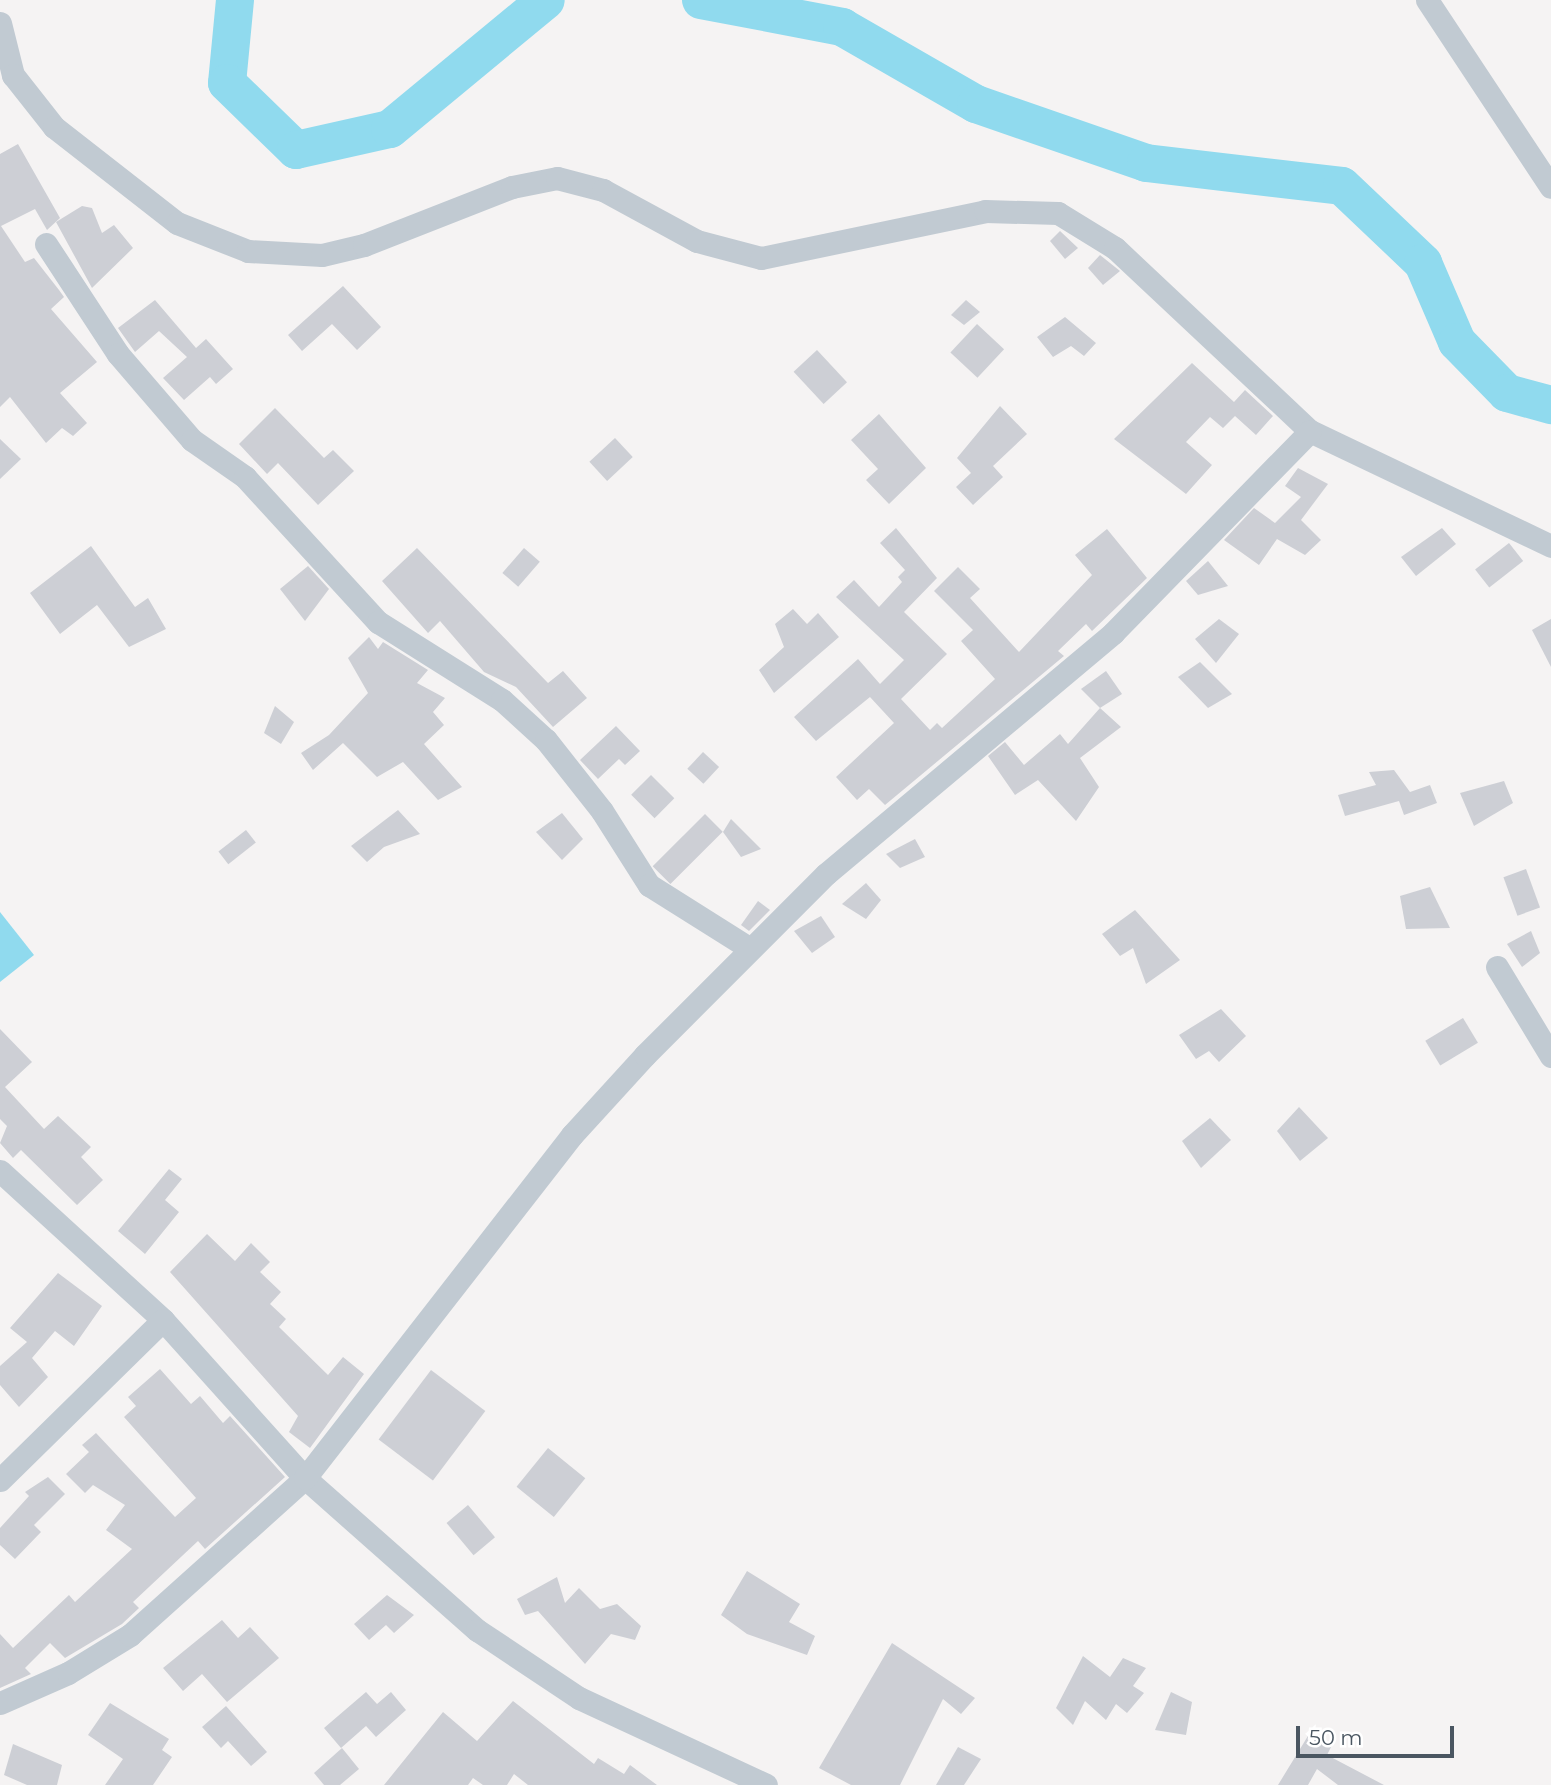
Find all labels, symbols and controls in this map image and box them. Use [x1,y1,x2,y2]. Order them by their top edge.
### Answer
scale bar [1299,1712,1456,1756]
text: 50 m [1309,1725,1363,1750]

